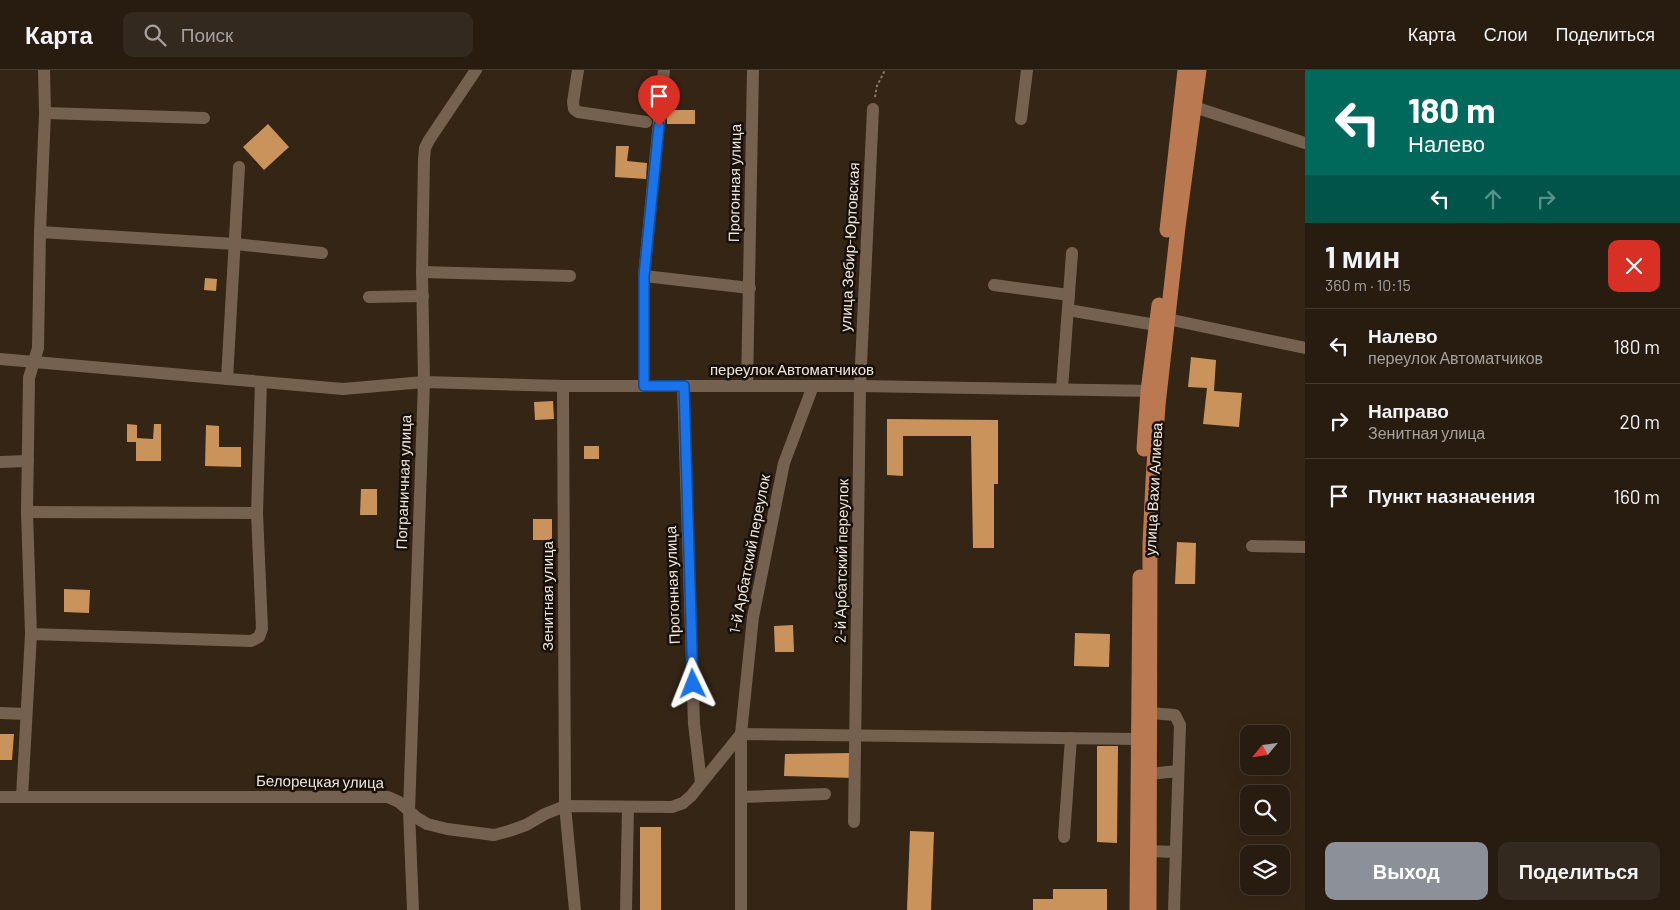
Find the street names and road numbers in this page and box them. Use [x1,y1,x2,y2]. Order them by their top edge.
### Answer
street label: Прогонная улица [724,123,744,242]
street label: улица Зебир-Юртовская [836,162,862,332]
street label: переулок Автоматчиков [710,360,874,378]
street label: Пограничная улица [392,414,414,550]
street label: улица Вахи Алиева [1141,421,1166,556]
street label: 1-й Арбатский переулок [725,472,773,635]
street label: 2-й Арбатский переулок [831,478,851,643]
street label: Прогонная улица [661,525,683,644]
street label: Зенитная улица [538,540,556,651]
street label: Белорецкая улица [256,771,385,791]

